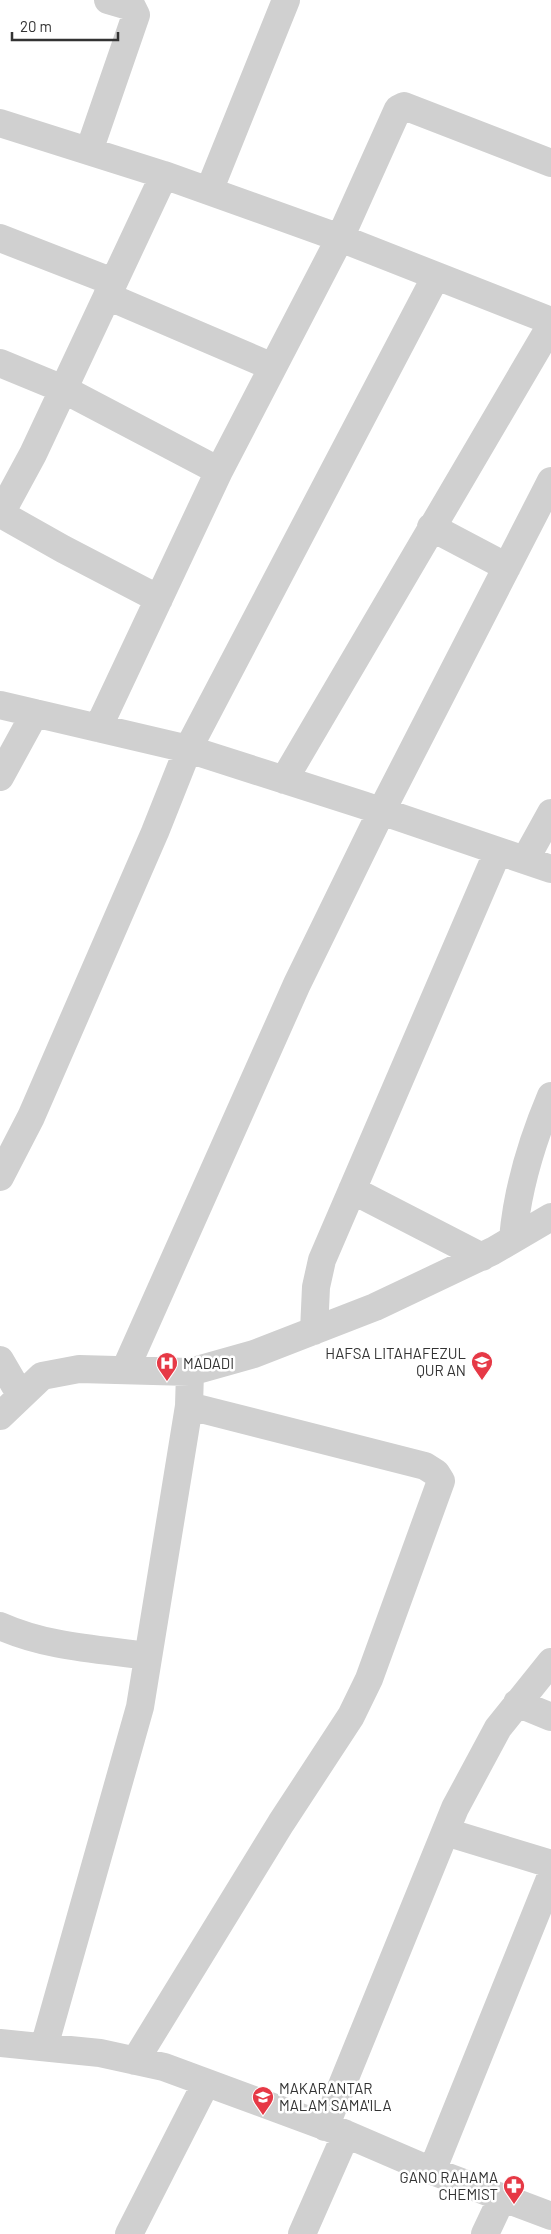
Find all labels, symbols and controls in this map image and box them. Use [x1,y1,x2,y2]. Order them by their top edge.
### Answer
scale bar [12,10,119,42]
text: 20 m [20,17,52,35]
place label: HAFSA LITAHAFEZUL QUR AN [325,1344,466,1379]
school or university icon: HAFSA LITAHAFEZUL QUR AN [470,1350,494,1381]
hospital icon: MADADI [155,1351,179,1382]
place label: MADADI [183,1354,234,1372]
place label: MAKARANTAR MALAM SAMA'ILA [279,2079,392,2114]
school or university icon: MAKARANTAR MALAM SAMA'ILA [251,2085,275,2116]
place label: GANO RAHAMA CHEMIST [400,2168,498,2203]
pharmacy icon: GANO RAHAMA CHEMIST [502,2174,526,2205]

